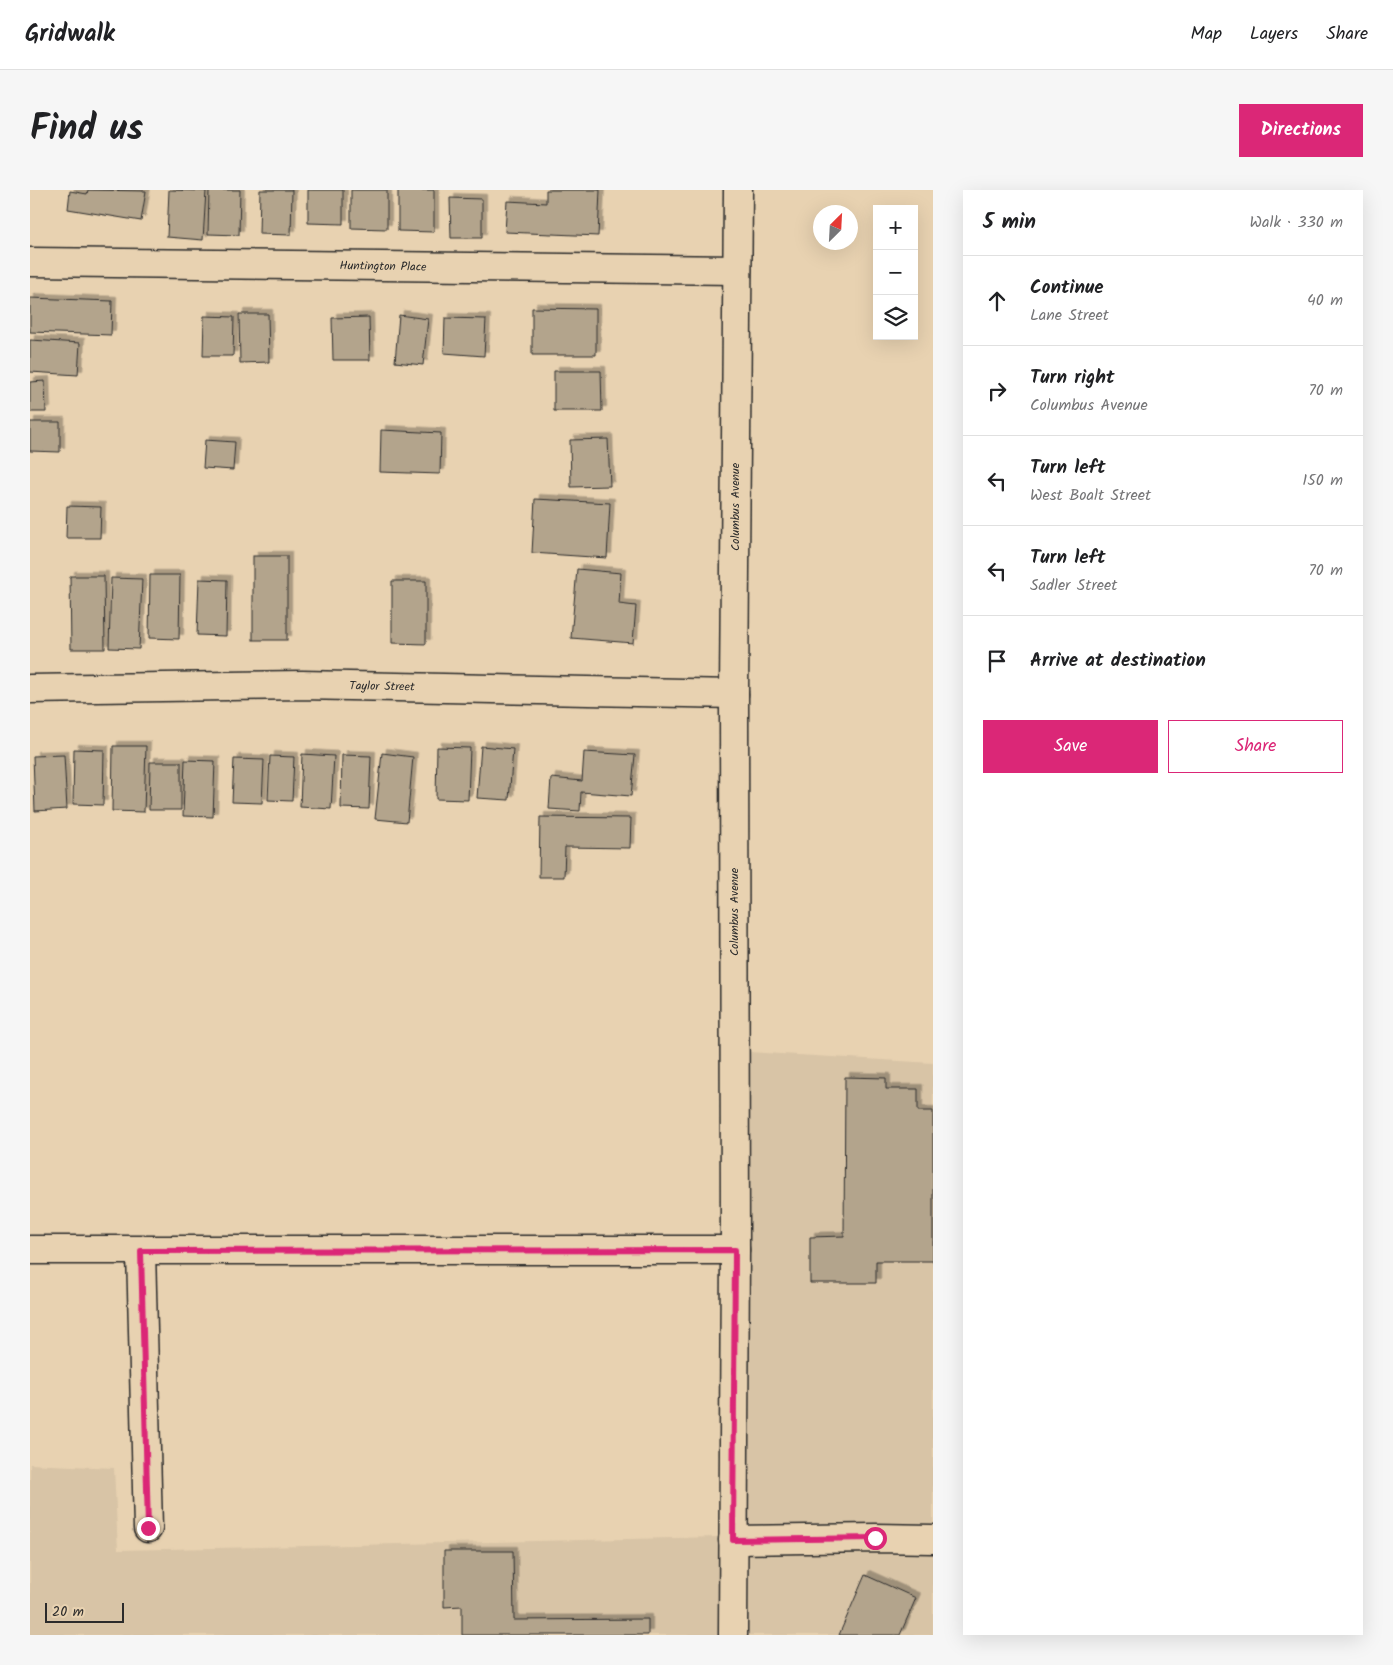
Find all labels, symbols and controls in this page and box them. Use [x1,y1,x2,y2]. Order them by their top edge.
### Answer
text: Gridwalk [25,15,115,54]
text: Map [1191,20,1222,49]
text: Layers [1250,20,1298,49]
text: Share [1326,20,1368,49]
text: Find us [30,102,143,158]
button: Directions [1239,104,1363,157]
north arrow [813,205,858,250]
map controls [873,205,918,340]
button: + [873,205,918,250]
text: 5 min [983,206,1036,239]
text: Walk · 330 m [1250,210,1343,235]
button: − [873,250,918,295]
street label: Huntington Place [339,256,427,277]
text: Continue [1030,273,1103,303]
icon: ahead [983,287,1011,315]
text: 40 m [1307,288,1343,313]
button: layers [873,295,918,340]
text: Lane Street [1030,303,1109,328]
text: Turn right [1030,363,1115,393]
icon: right [983,377,1011,405]
text: 70 m [1308,378,1343,403]
text: Columbus Avenue [1030,393,1148,418]
text: Turn left [1030,453,1105,483]
street label: Columbus Avenue [726,462,745,551]
icon: left [983,467,1011,495]
text: 150 m [1302,468,1343,493]
text: West Boalt Street [1030,483,1151,508]
text: Turn left [1030,543,1105,573]
icon: left [983,557,1011,585]
text: 70 m [1308,558,1343,583]
text: Sadler Street [1030,573,1117,598]
text: Arrive at destination [1030,646,1206,676]
icon: arrive [983,647,1011,675]
street label: Taylor Street [349,676,415,697]
button: Save [983,720,1158,773]
button: Share [1168,720,1343,773]
street label: Columbus Avenue [725,867,744,956]
route end [137,1517,160,1540]
route start [864,1527,887,1550]
scale bar [45,1600,124,1623]
text: 20 m [52,1601,84,1623]

